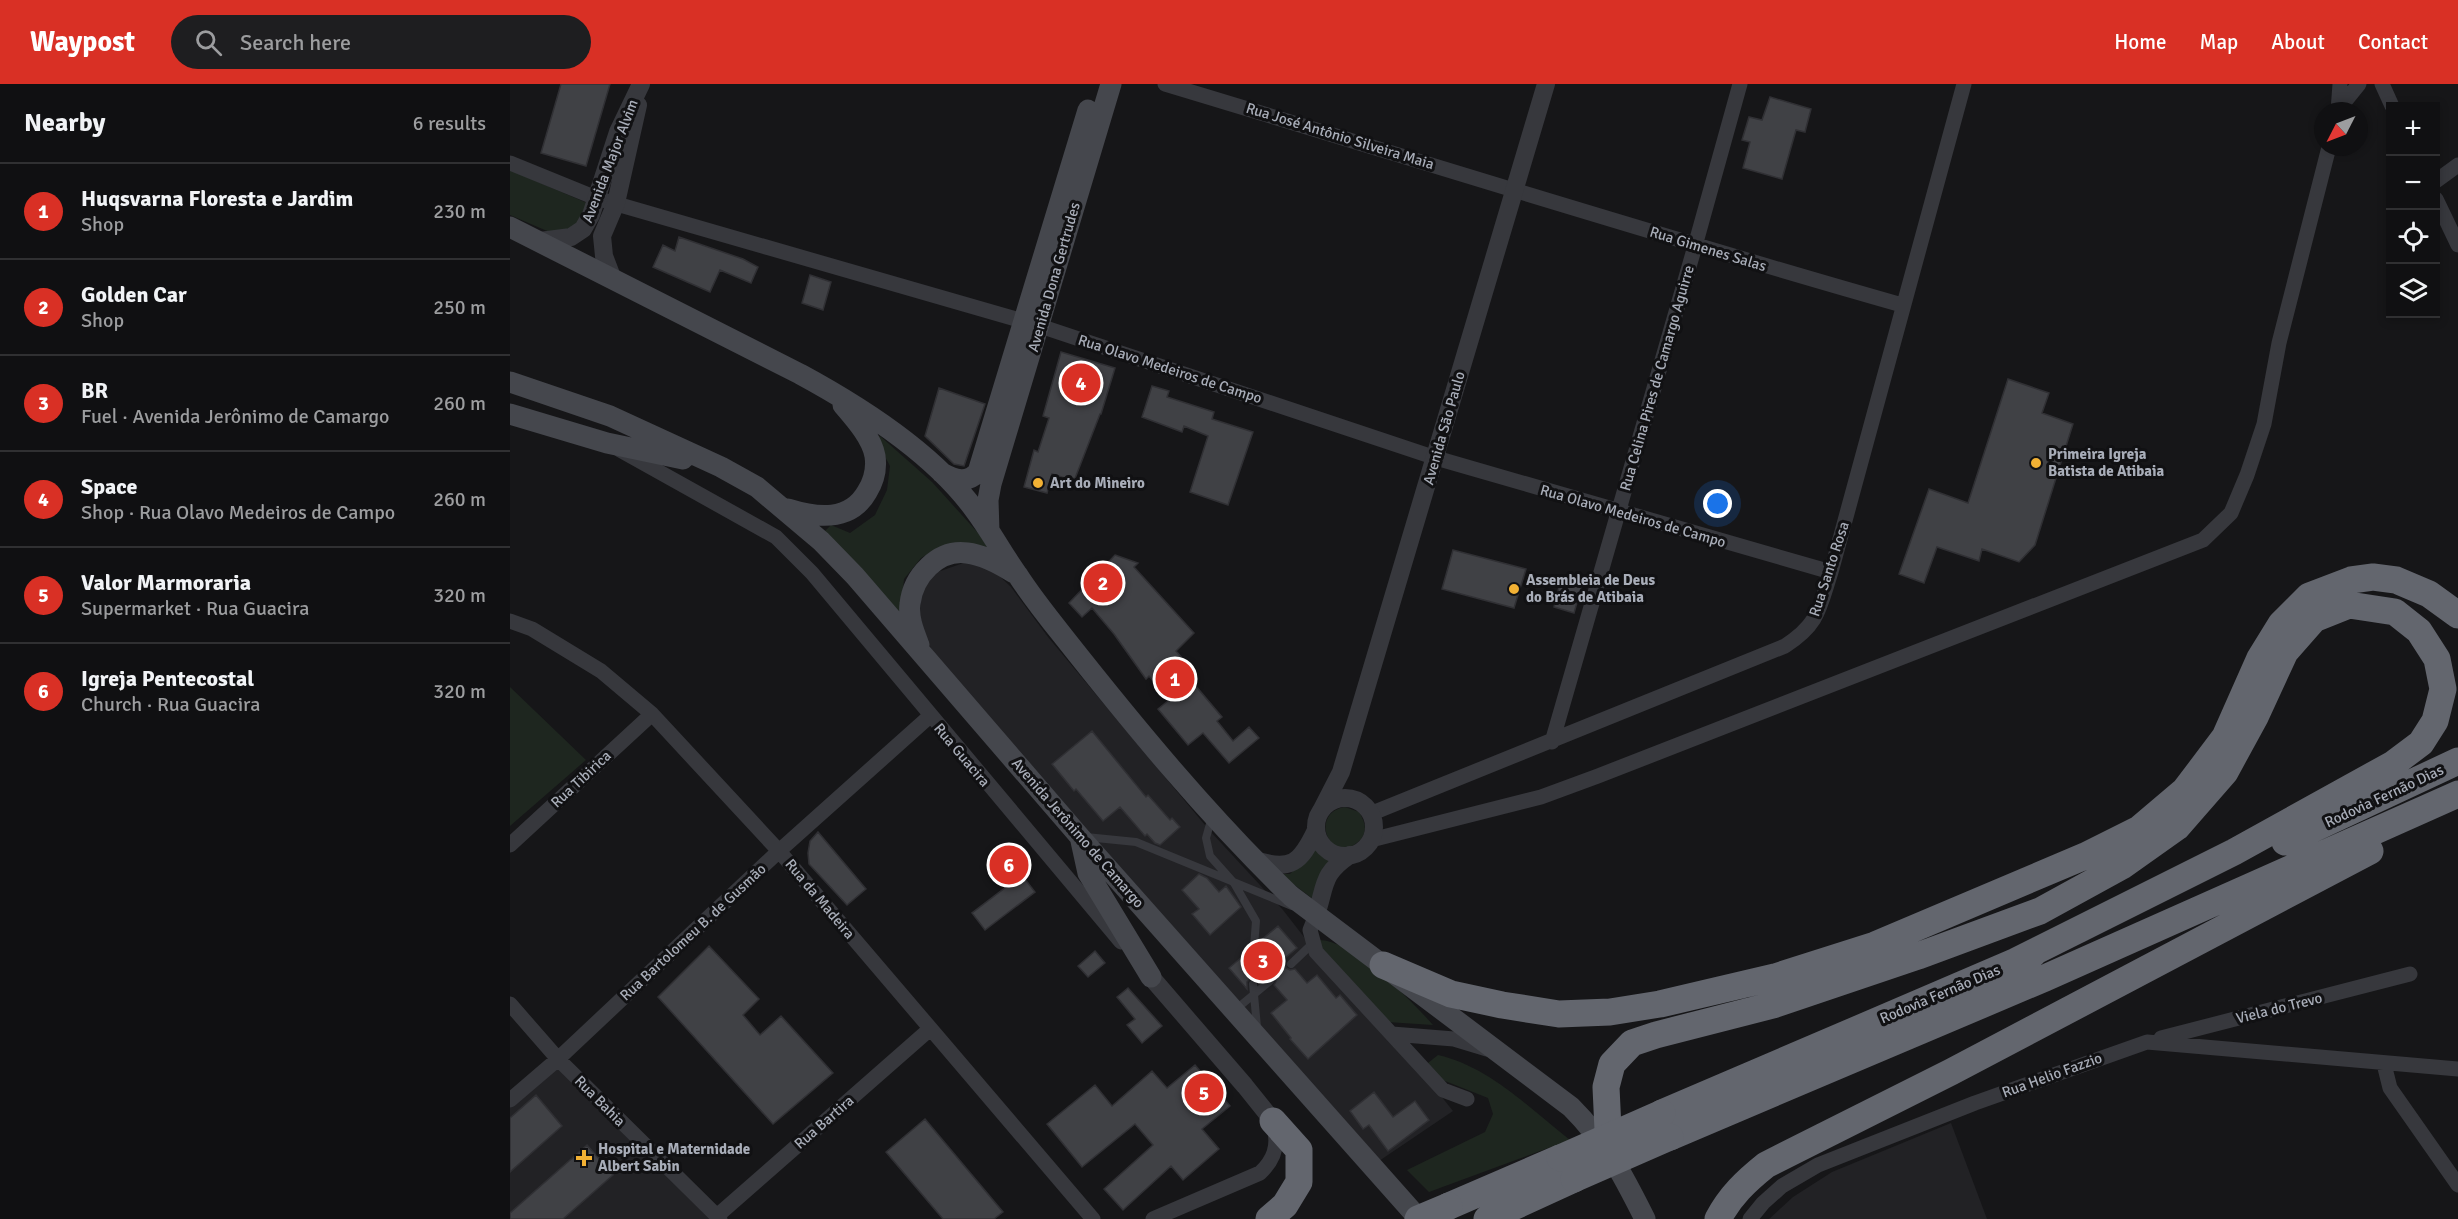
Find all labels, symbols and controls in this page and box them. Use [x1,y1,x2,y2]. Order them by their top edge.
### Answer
search box [171,15,591,69]
text: Waypost [30,25,135,59]
icon: search [192,26,225,59]
text: Search here [240,29,351,56]
text: Home [2114,29,2167,55]
text: Map [2200,29,2238,55]
text: About [2271,29,2325,55]
text: Contact [2358,29,2428,55]
street label: Avenida Major Alvim [578,97,642,225]
street label: Rua José Antônio Silveira Maia [1244,99,1436,173]
north arrow [2314,102,2368,156]
map controls [2386,102,2440,318]
button: + [2386,102,2440,156]
text: Nearby [24,107,105,139]
text: 6 results [413,111,486,136]
button: − [2386,156,2440,210]
text: Huqsvarna Floresta e Jardim [81,185,353,212]
text: 1 [38,199,49,224]
text: 230 m [433,199,486,224]
street label: Avenida Dona Gertrudes [1024,200,1084,354]
button: locate [2386,210,2440,264]
text: Shop [81,212,124,237]
street label: Rua Gimenes Salas [1647,223,1769,275]
street label: Rua Celina Pires de Camargo Aguirre [1616,263,1698,493]
button: layers [2386,264,2440,318]
text: Golden Car [81,281,187,308]
text: 2 [38,295,49,320]
text: 250 m [433,295,486,320]
text: Shop [81,308,124,333]
street label: Rua Olavo Medeiros de Campo [1076,331,1264,407]
pin: 4 [1062,360,1100,406]
street label: Avenida São Paulo [1419,369,1469,487]
text: BR [81,377,108,404]
text: 3 [38,391,49,416]
text: 260 m [433,391,486,416]
text: Fuel · Avenida Jerônimo de Camargo [81,404,390,429]
place label: Primeira Igreja Batista de Atibaia [2048,445,2165,480]
marker: Primeira Igreja Batista de Atibaia [2029,456,2043,470]
text: Space [81,473,137,500]
place label: Art do Mineiro [1050,474,1145,492]
marker: Art do Mineiro [1031,476,1045,490]
street label: Rua Olavo Medeiros de Campo [1538,481,1728,551]
text: 4 [38,487,49,512]
text: 260 m [433,487,486,512]
your location [1703,489,1732,518]
text: Shop · Rua Olavo Medeiros de Campo [81,500,395,525]
street label: Rua Santo Rosa [1805,519,1853,619]
pin: 2 [1084,560,1122,606]
text: Valor Marmoraria [81,569,251,596]
place label: Assembleia de Deus do Brás de Atibaia [1526,571,1655,606]
marker: Assembleia de Deus do Brás de Atibaia [1507,582,1521,596]
text: 5 [38,583,49,608]
text: 320 m [433,583,486,608]
text: Supermarket · Rua Guacira [81,596,309,621]
pin: 1 [1156,656,1194,702]
text: Igreja Pentecostal [81,665,254,692]
text: 6 [38,679,49,704]
text: 320 m [433,679,486,704]
text: Church · Rua Guacira [81,692,260,717]
street label: Rua Guacira [930,720,994,790]
street label: Rua Tibirica [547,747,615,811]
street label: Avenida Jerônimo de Camargo [1008,754,1148,912]
street label: Rodovia Fernão Dias [2322,760,2447,831]
pin: 6 [990,842,1028,888]
street label: Rua da Madeira [781,855,859,943]
street label: Rua Bartolomeu B. de Gusmão [616,859,770,1004]
pin: 3 [1244,938,1282,984]
street label: Rodovia Fernão Dias [1877,960,2003,1027]
street label: Viela do Trevo [2234,989,2324,1027]
street label: Rua Helio Fazzio [2000,1049,2105,1101]
pin: 5 [1184,1070,1224,1116]
street label: Rua Bahia [571,1072,629,1130]
street label: Rua Bartira [791,1091,857,1153]
place label: Hospital e Maternidade Albert Sabin [598,1140,750,1175]
marker: Hospital e Maternidade Albert Sabin [575,1149,593,1167]

